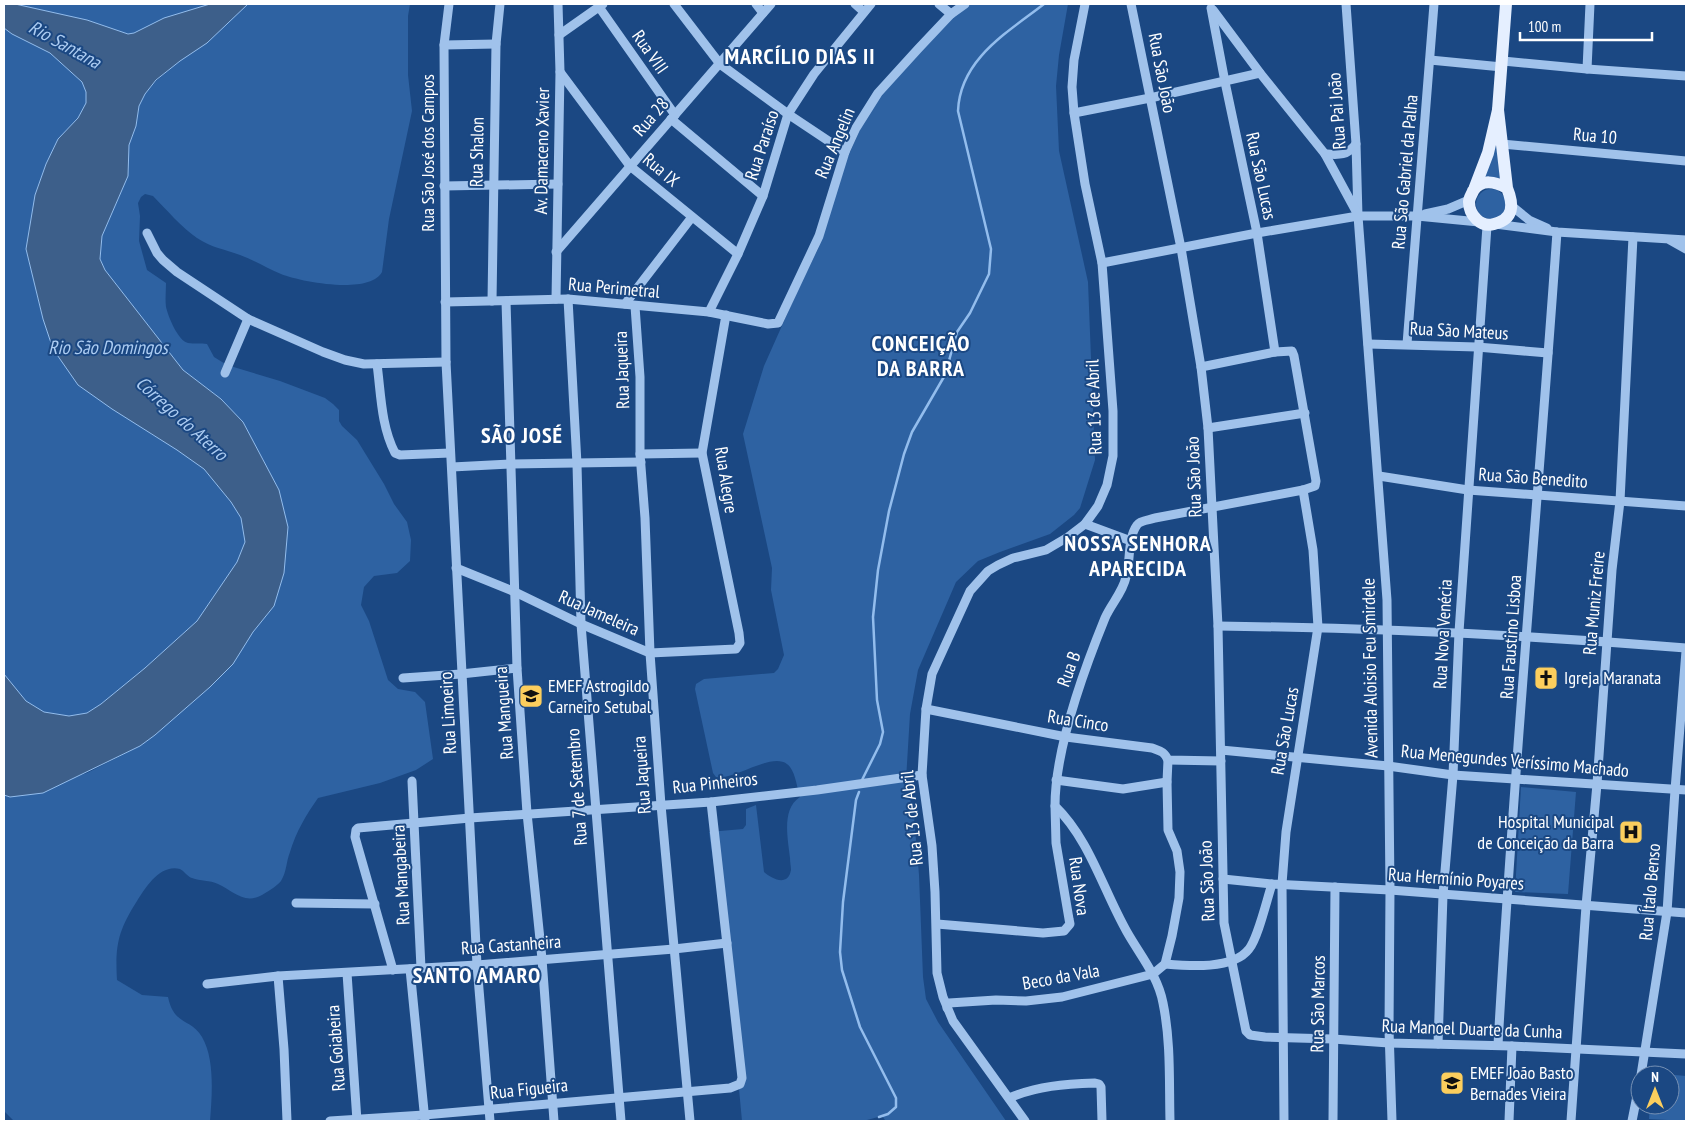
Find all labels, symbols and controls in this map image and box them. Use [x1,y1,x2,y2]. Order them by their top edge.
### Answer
scale bar [1520,10,1652,42]
water label: Rio Santana [25,15,106,74]
text: 100 m [1528,17,1561,36]
street label: Rua VIII [627,25,674,78]
street label: Rua São João [1143,31,1182,115]
district label: MARCÍLIO DIAS II [724,42,876,70]
street label: Rua Pai João [1322,72,1351,150]
street label: Rua São José dos Campos [416,74,439,232]
street label: Av. Damaceno Xavier [529,87,554,215]
street label: Rua 28 [628,93,674,141]
street label: Rua São Gabriel da Palha [1386,94,1423,250]
street label: Rua Angelin [809,104,860,182]
street label: Rua Paraíso [739,107,784,183]
street label: Rua Shalon [464,117,489,187]
street label: Rua 10 [1572,122,1618,149]
street label: Rua São Lucas [1241,130,1282,222]
street label: Rua IX [638,148,684,191]
street label: Rua Perimetral [567,272,662,303]
street label: Rua São Mateus [1409,316,1509,345]
district label: CONCEIÇÃO DA BARRA [871,329,971,382]
street label: Rua Jaqueira [609,331,634,409]
water label: Rio São Domingos [48,335,169,359]
street label: Rua 13 de Abril [1080,358,1107,455]
water label: Córrego do Aterro [131,371,234,467]
district label: SÃO JOSÉ [481,421,563,449]
street label: Rua São João [1181,436,1206,518]
street label: Rua Alegre [710,445,743,515]
street label: Rua São Benedito [1478,462,1589,493]
district label: NOSSA SENHORA APARECIDA [1064,529,1212,582]
street label: Rua Muniz Freire [1577,550,1610,656]
street label: Rua Faustino Lisboa [1495,574,1526,700]
street label: Avenida Aloisio Feu Smirdele [1356,578,1383,758]
street label: Rua Nova Venécia [1428,578,1457,689]
street label: Rua Jameleira [555,585,643,641]
street label: Rua B [1052,648,1085,690]
church icon: Igreja Maranata [1533,665,1559,691]
street label: Rua Mangueira [489,666,518,760]
place label: Igreja Maranata [1564,666,1661,689]
street label: Rua Limoeiro [434,671,461,755]
place label: EMEF Astrogildo Carneiro Setubal [548,674,652,718]
school or university icon: EMEF Astrogildo Carneiro Setubal [518,683,544,709]
street label: Rua São Lucas [1265,685,1304,777]
street label: Rua Cinco [1046,704,1110,737]
street label: Rua 7 de Setembro [561,728,592,846]
street label: Rua Jaqueira [627,735,656,815]
street label: Rua Menegundes Veríssimo Machado [1400,739,1630,782]
street label: Rua Pinheiros [671,767,759,798]
street label: Rua 13 de Abril [895,769,928,867]
place label: Hospital Municipal de Conceição da Barra [1477,810,1615,854]
hospital icon: Hospital Municipal de Conceição da Barra [1618,819,1644,845]
street label: Rua Mangabeira [386,824,415,926]
street label: Rua São João [1194,840,1219,922]
street label: Rua Ítalo Benso [1634,842,1665,941]
street label: Rua Nova [1064,855,1095,917]
street label: Rua Hermínio Poyares [1387,862,1525,895]
street label: Rua Castanheira [460,930,562,959]
street label: Rua São Marcos [1305,955,1330,1053]
street label: Beco da Vala [1020,958,1101,995]
district label: SANTO AMARO [413,961,541,989]
street label: Rua Goiabeira [321,1004,350,1092]
street label: Rua Manoel Duarte da Cunha [1381,1014,1563,1043]
place label: EMEF João Basto Bernades Vieira [1470,1061,1574,1105]
north arrow [1630,1065,1680,1115]
text: N [1651,1068,1659,1086]
school or university icon: EMEF João Basto Bernades Vieira [1439,1070,1465,1096]
street label: Rua Figueira [489,1073,569,1104]

